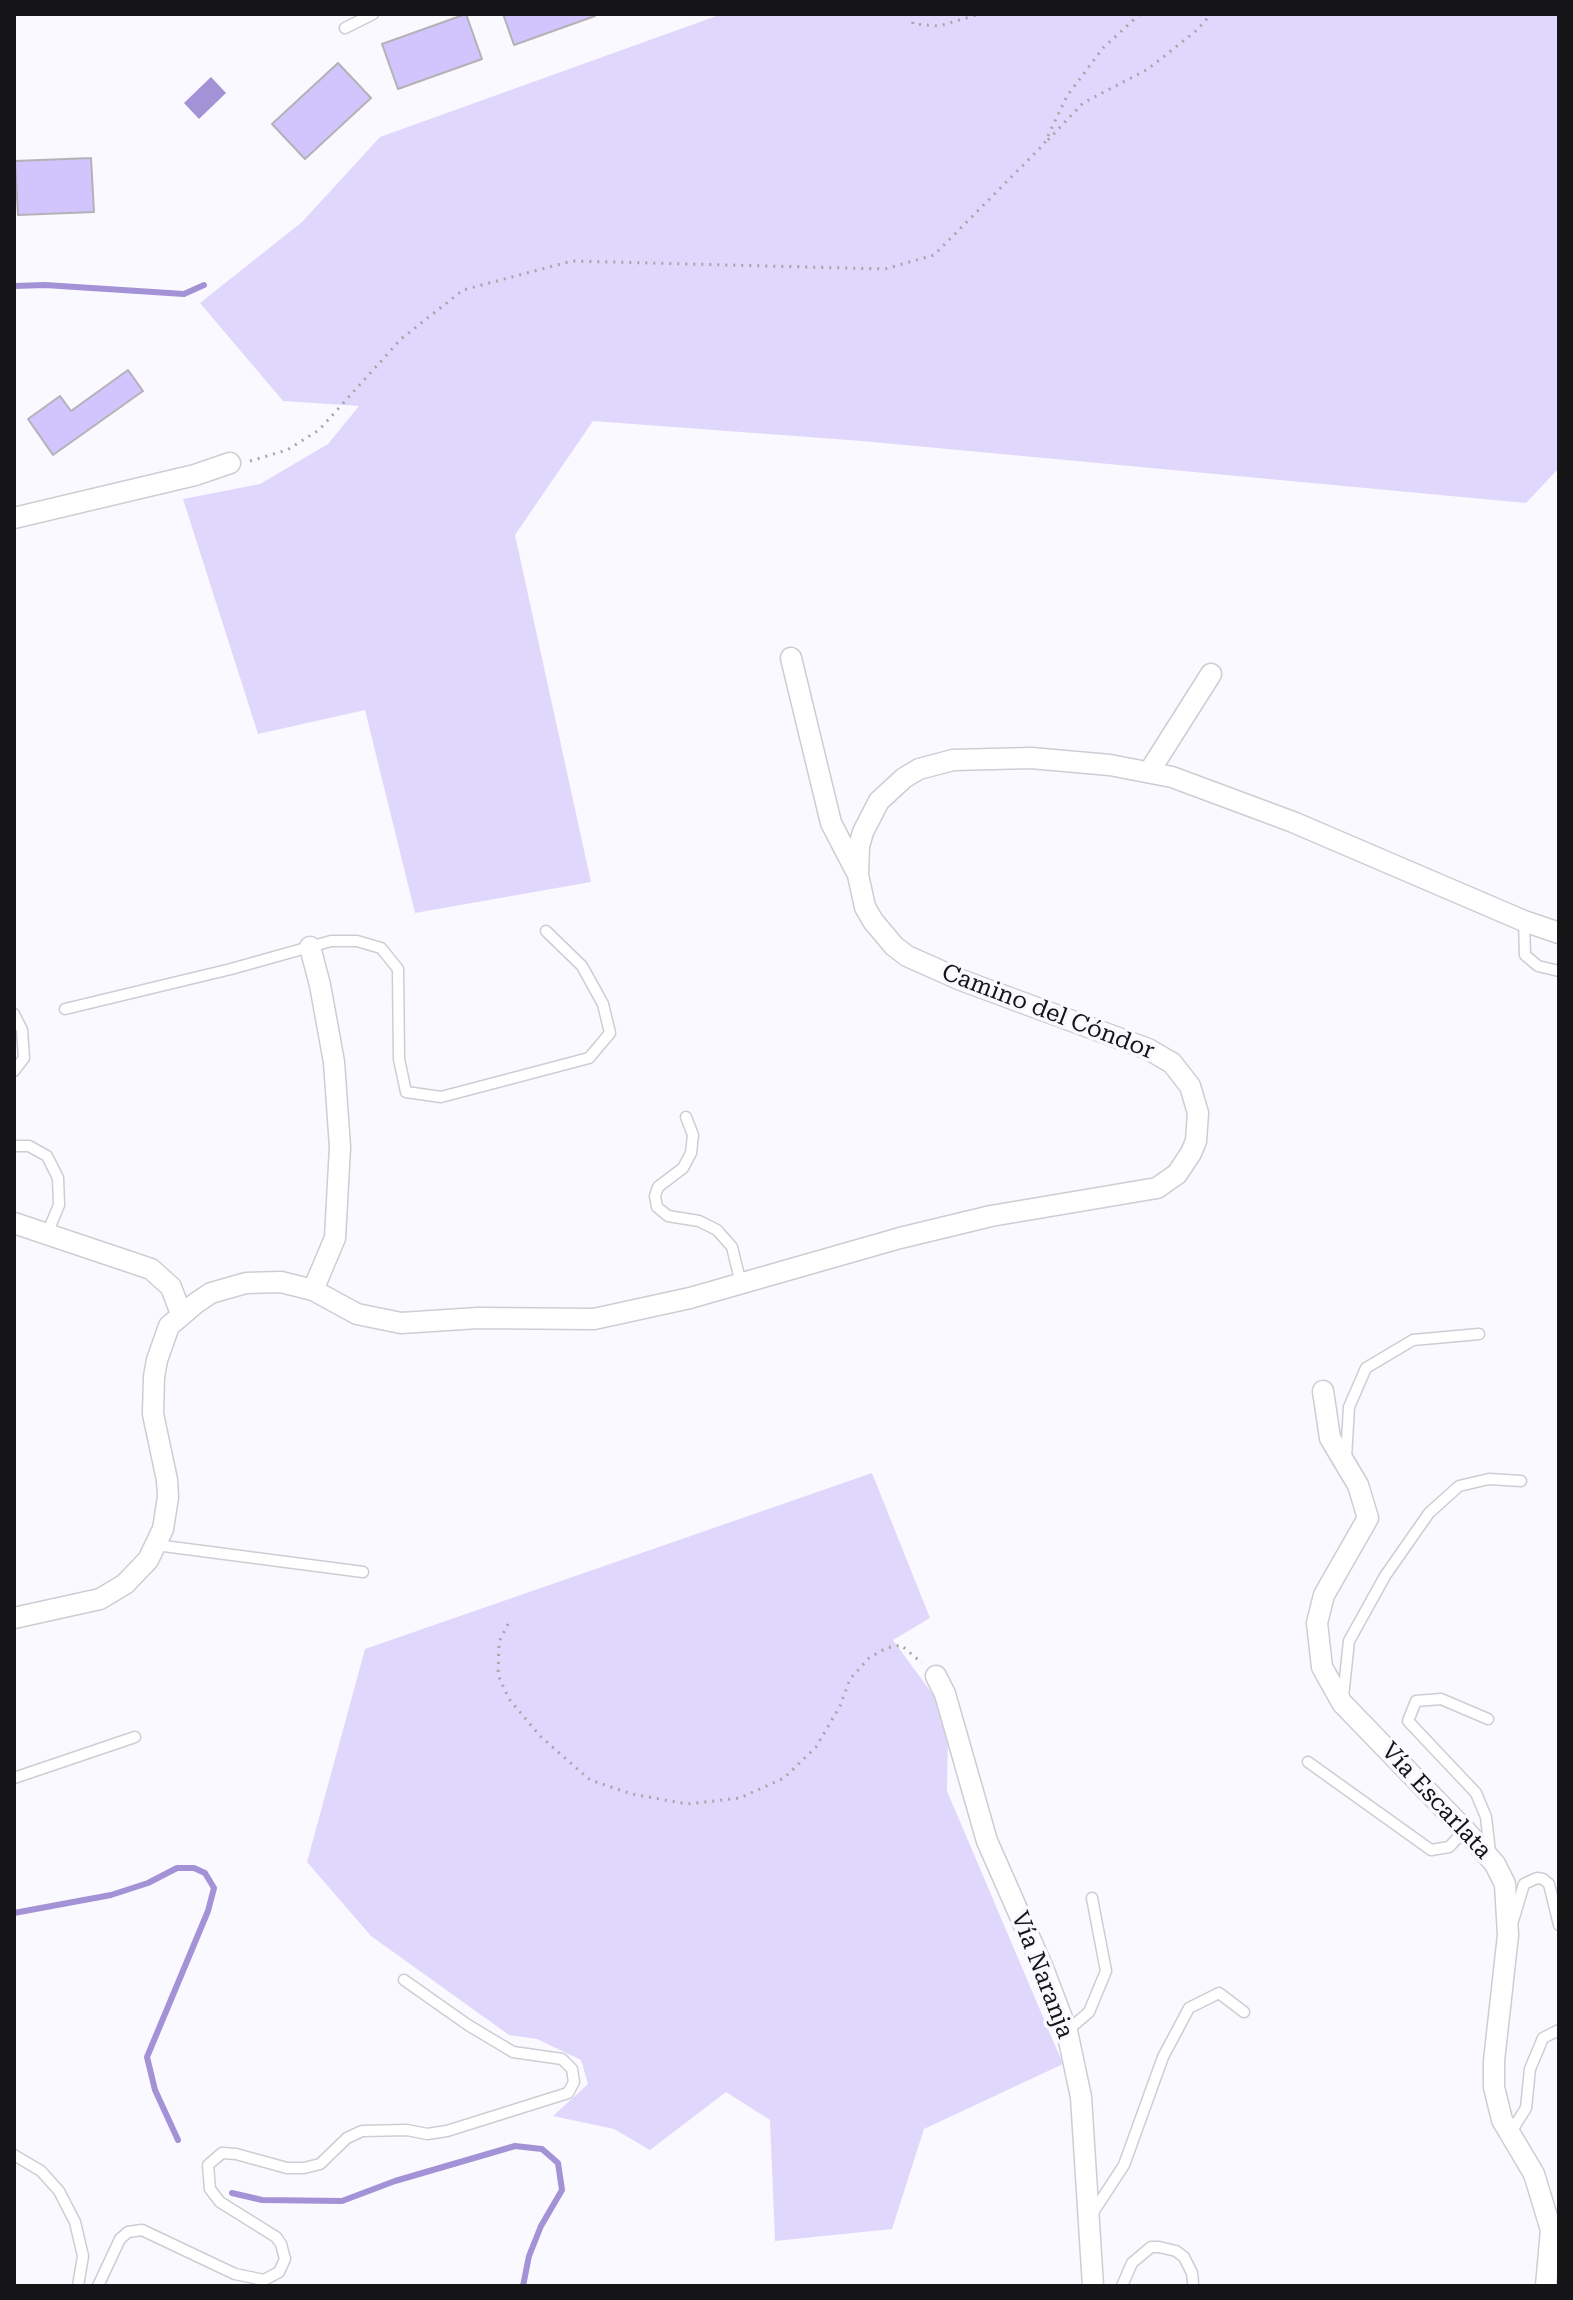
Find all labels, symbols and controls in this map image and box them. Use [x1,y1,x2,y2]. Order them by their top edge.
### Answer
street label: Camino del Cóndor [938,958,1158,1066]
street label: Vía Escarlata [1375,1737,1497,1865]
street label: Vía Naranja [1005,1908,1079,2042]

